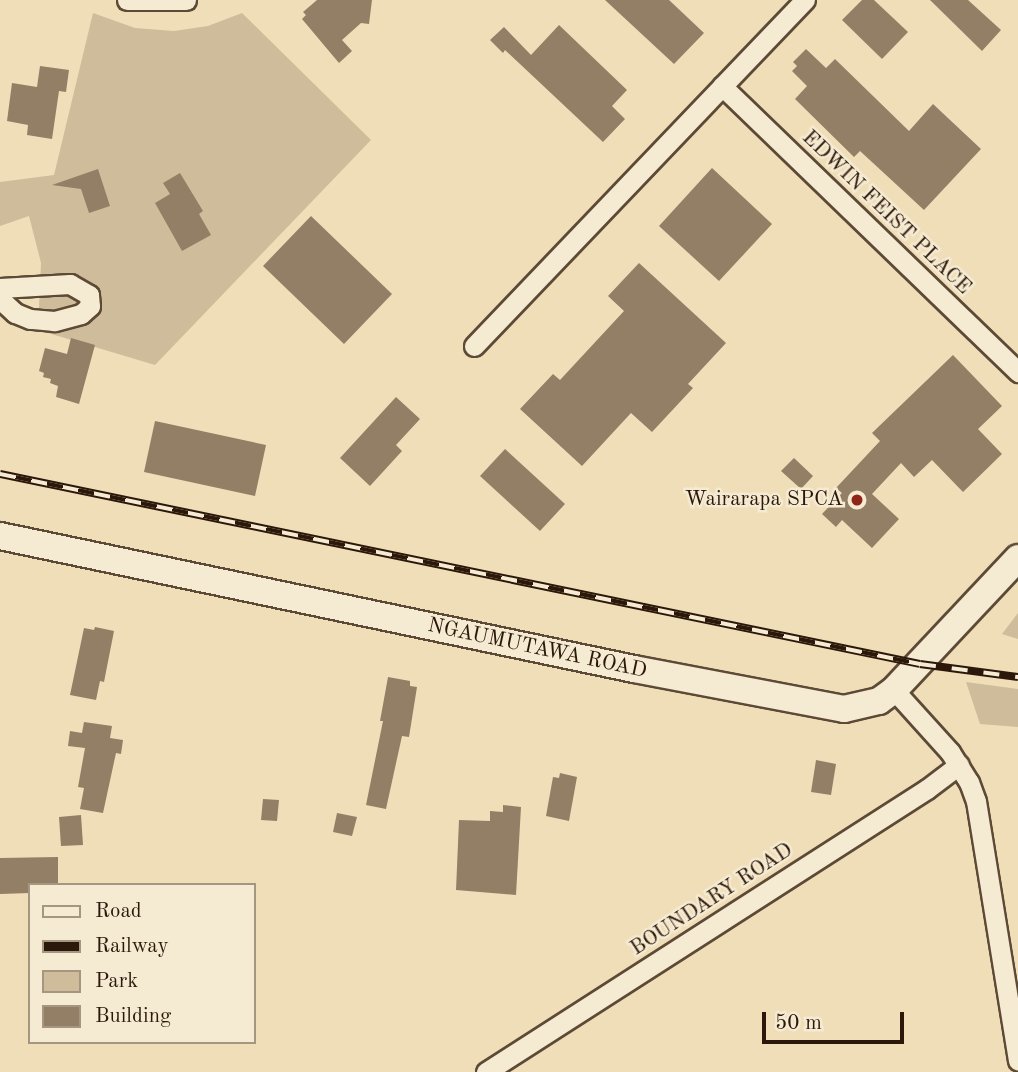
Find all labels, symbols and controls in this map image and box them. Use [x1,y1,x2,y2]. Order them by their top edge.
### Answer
street label: EDWIN FEIST PLACE [796,126,976,300]
place label: Wairarapa SPCA [685,487,843,513]
marker: Wairarapa SPCA [849,492,865,508]
street label: NGAUMUTAWA ROAD [425,613,649,685]
street label: BOUNDARY ROAD [626,838,798,962]
legend [28,883,256,1044]
text: Road [95,901,142,922]
text: Railway [95,936,169,957]
text: Park [95,971,138,992]
scale bar [766,998,908,1042]
text: Building [95,1006,171,1027]
text: 50 m [775,1013,822,1034]

